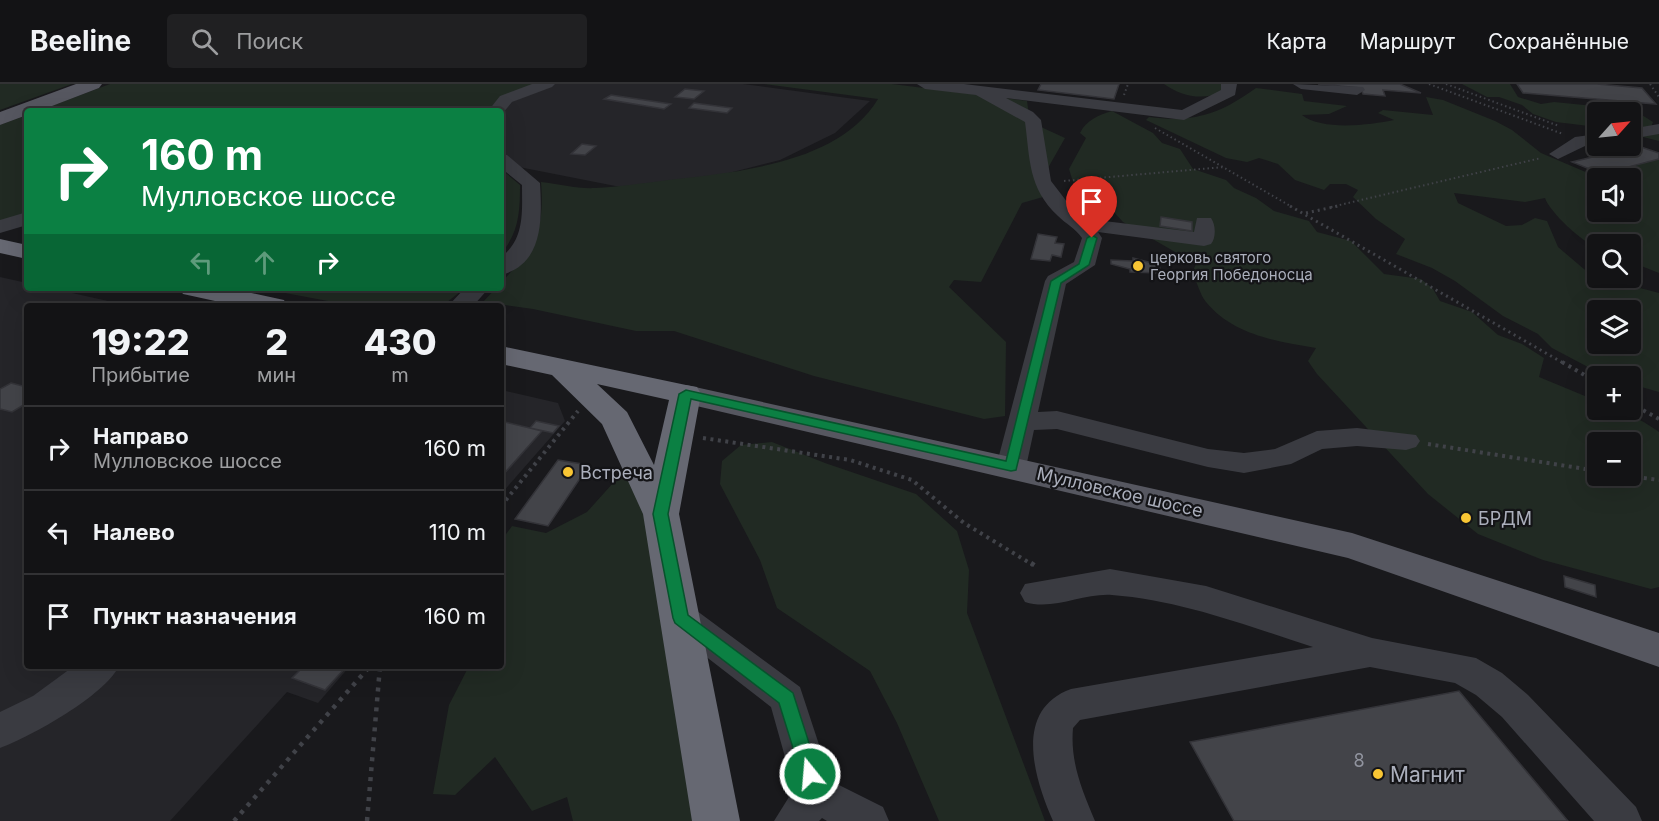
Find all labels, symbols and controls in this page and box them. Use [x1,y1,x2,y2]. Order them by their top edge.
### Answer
search box [167,14,587,68]
text: Beeline [30,24,131,58]
icon: search [188,25,221,58]
text: Поиск [236,28,303,54]
text: Карта [1266,29,1327,54]
text: Маршрут [1360,29,1455,54]
text: Сохранённые [1488,29,1629,54]
north arrow [1587,102,1641,156]
map controls [1587,102,1641,486]
text: 160 m [141,129,263,180]
icon: right [42,132,120,210]
button: sound [1587,168,1641,222]
pin [1066,176,1117,238]
text: Мулловское шоссе [141,180,396,213]
icon: arrive [1075,185,1108,218]
button: search [1587,234,1641,288]
icon: left [185,246,218,279]
icon: ahead [248,246,281,279]
icon: right [311,246,344,279]
place label: церковь святого Георгия Победоносца [1150,248,1313,284]
marker: церковь святого Георгия Победоносца [1131,259,1145,273]
button: layers [1587,300,1641,354]
text: 19:22 [91,320,190,364]
text: 2 [265,320,288,364]
text: 430 [363,320,437,364]
text: Прибытие [91,363,190,387]
text: мин [257,363,296,387]
text: m [391,363,409,387]
button: + [1587,366,1641,420]
text: Направо [93,423,189,449]
icon: right [42,432,75,465]
button: − [1587,432,1641,486]
text: 160 m [424,435,486,461]
text: Мулловское шоссе [93,449,282,473]
place label: Встреча [580,462,653,483]
street label: Мулловское шоссе [1035,463,1205,521]
marker: Встреча [561,465,575,479]
place label: БРДМ [1478,508,1532,529]
marker: БРДМ [1459,511,1473,525]
icon: left [42,516,75,549]
text: Налево [93,519,175,545]
text: 110 m [429,519,486,545]
icon: arrive [42,600,75,633]
text: Пункт назначения [93,603,297,629]
text: 160 m [424,603,486,629]
position arrow [778,742,842,806]
house number: 8 [1353,750,1365,771]
place label: Магнит [1390,762,1465,787]
marker: Магнит [1371,767,1385,781]

